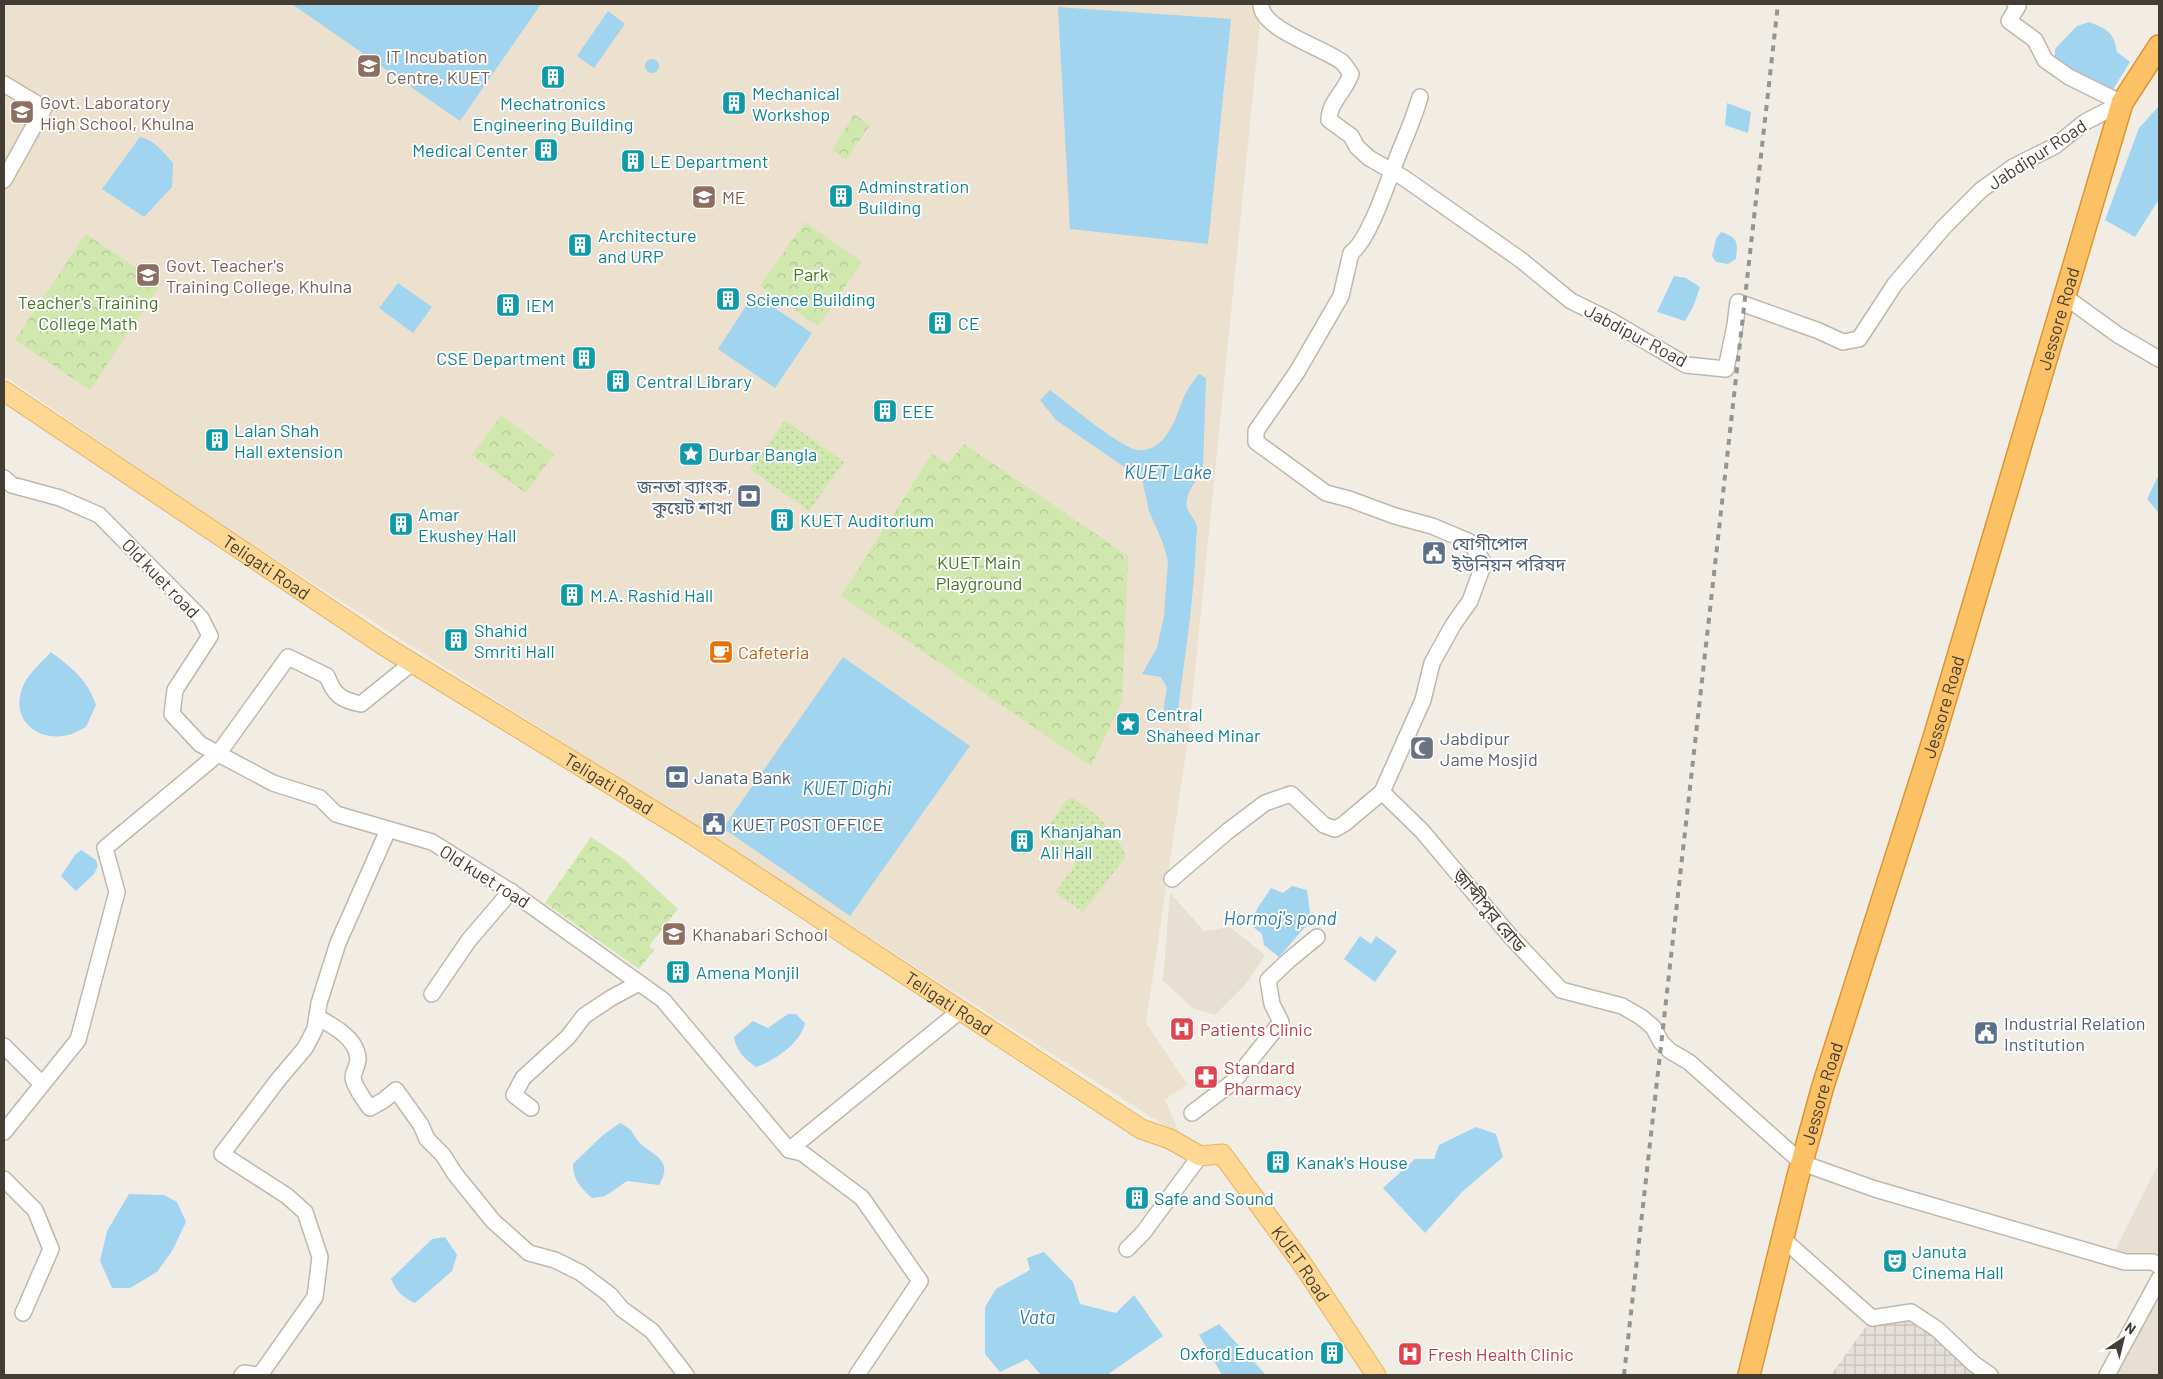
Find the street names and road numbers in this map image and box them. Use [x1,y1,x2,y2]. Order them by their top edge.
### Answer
street label: Jabdipur Road [1984,114,2090,194]
street label: Jessore Road [2032,265,2084,373]
street label: Jabdipur Road [1581,299,1691,371]
street label: Teligati Road [219,530,314,604]
street label: Old kuet road [118,534,204,622]
street label: Jessore Road [1917,653,1969,761]
street label: Teligati Road [560,748,657,819]
street label: Old kuet road [436,840,534,912]
street label: জ়াব্দীপুর রোড [1447,863,1531,957]
street label: Teligati Road [901,966,997,1040]
street label: Jessore Road [1796,1039,1847,1147]
street label: KUET Road [1267,1221,1335,1305]

